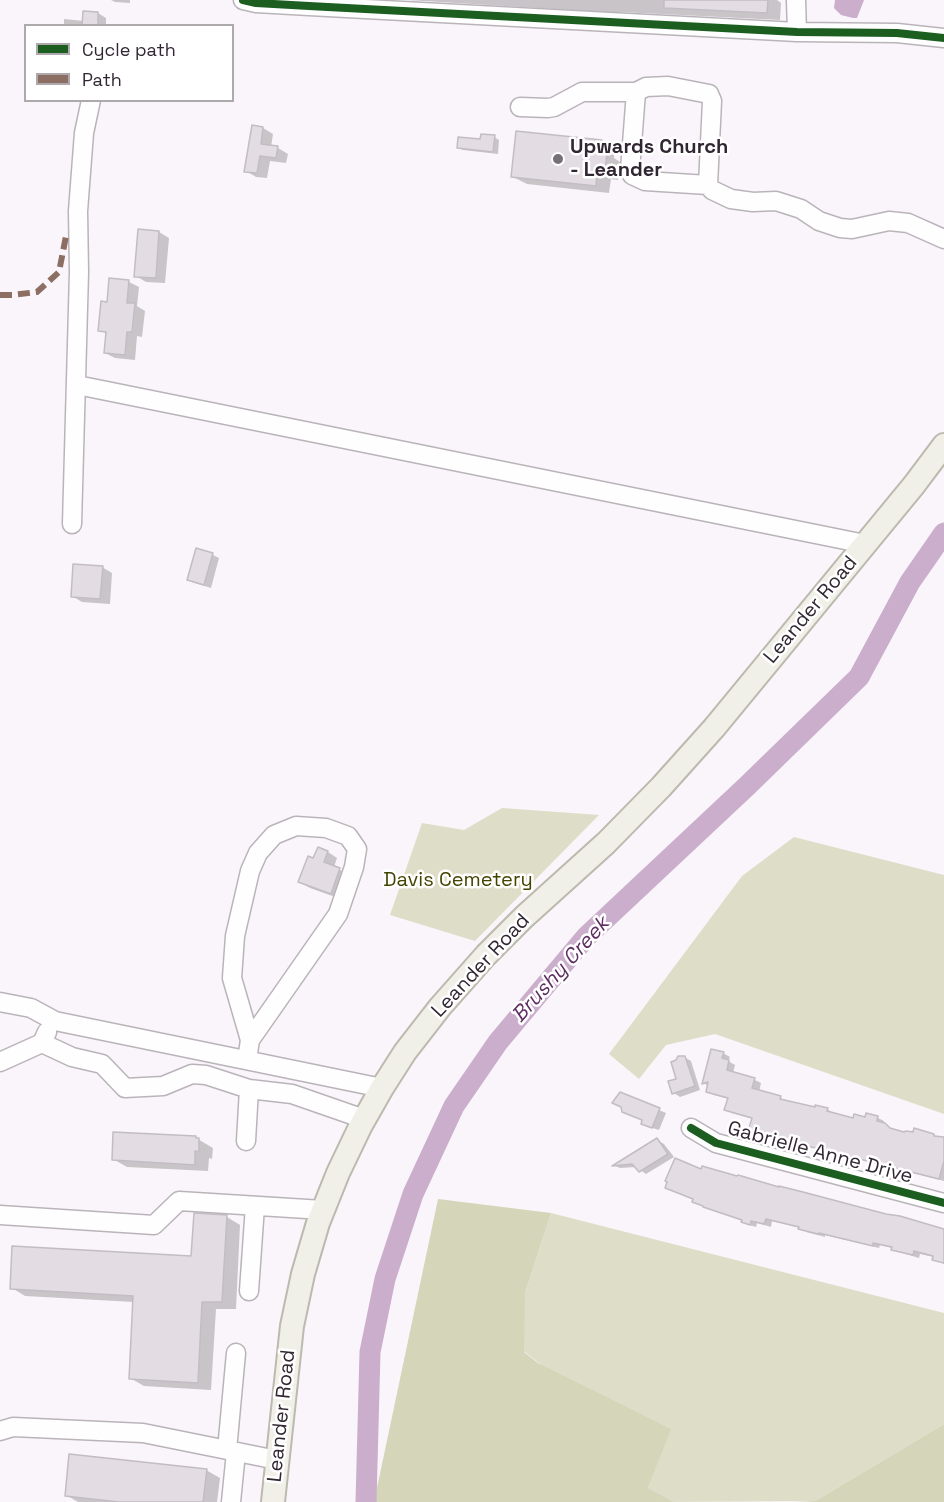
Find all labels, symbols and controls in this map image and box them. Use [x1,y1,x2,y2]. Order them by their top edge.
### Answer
legend [24,24,234,102]
text: Cycle path [82,38,176,61]
text: Path [82,68,122,91]
place label: Upwards Church - Leander [570,136,728,183]
marker: Upwards Church - Leander [551,152,565,166]
street label: Leander Road [759,551,863,669]
park label: Davis Cemetery [383,869,533,893]
street label: Leander Road [427,909,535,1023]
water label: Brushy Creek [507,912,615,1028]
street label: Gabrielle Anne Drive [725,1117,915,1189]
street label: Leander Road [263,1349,301,1483]

